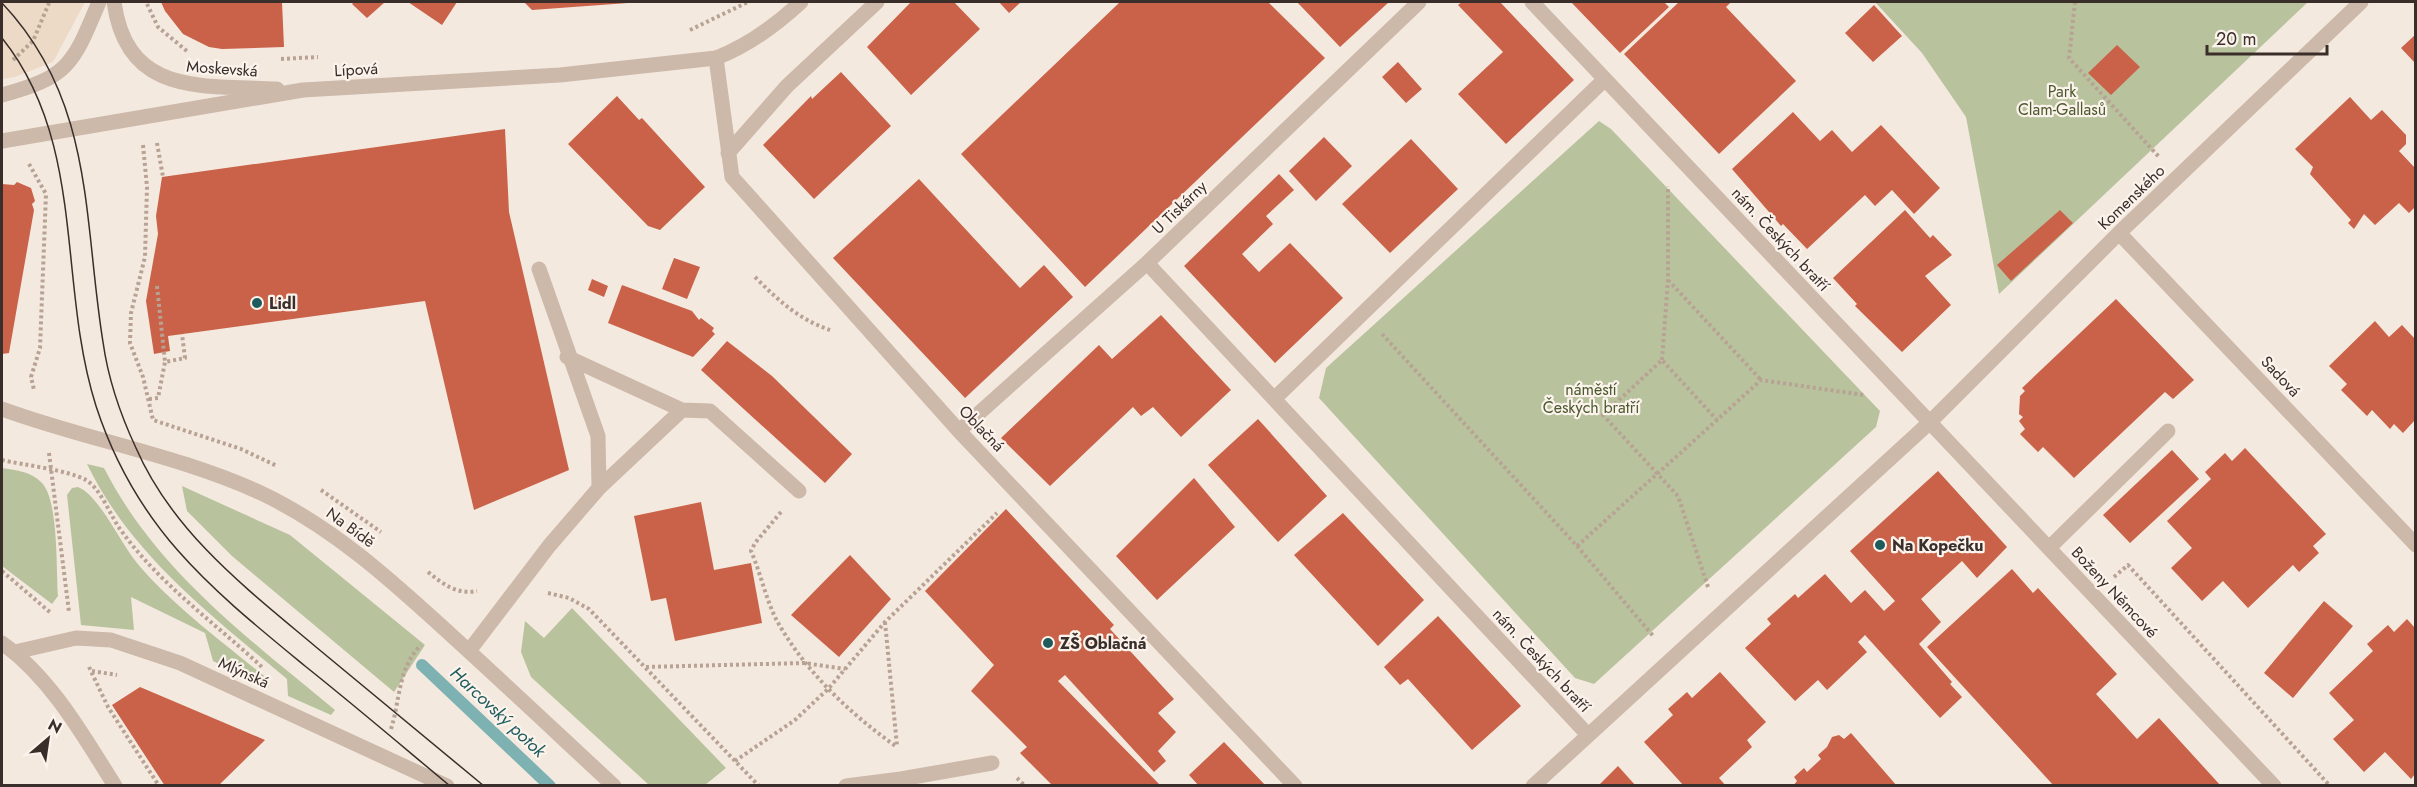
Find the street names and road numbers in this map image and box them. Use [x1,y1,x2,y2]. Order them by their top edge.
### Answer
street label: Moskevská [186,55,258,82]
street label: Lípová [334,57,378,82]
street label: Komenského [2093,159,2170,235]
street label: U Tiskárny [1147,175,1213,239]
street label: nám. Českých bratří [1726,182,1836,297]
street label: Sadová [2256,351,2306,402]
street label: Oblačná [954,400,1010,457]
street label: Na Bídě [322,502,380,553]
street label: Boženy Němcové [2066,542,2163,643]
street label: nám. Českých bratří [1487,603,1597,718]
street label: Mlýnská [215,651,273,694]

